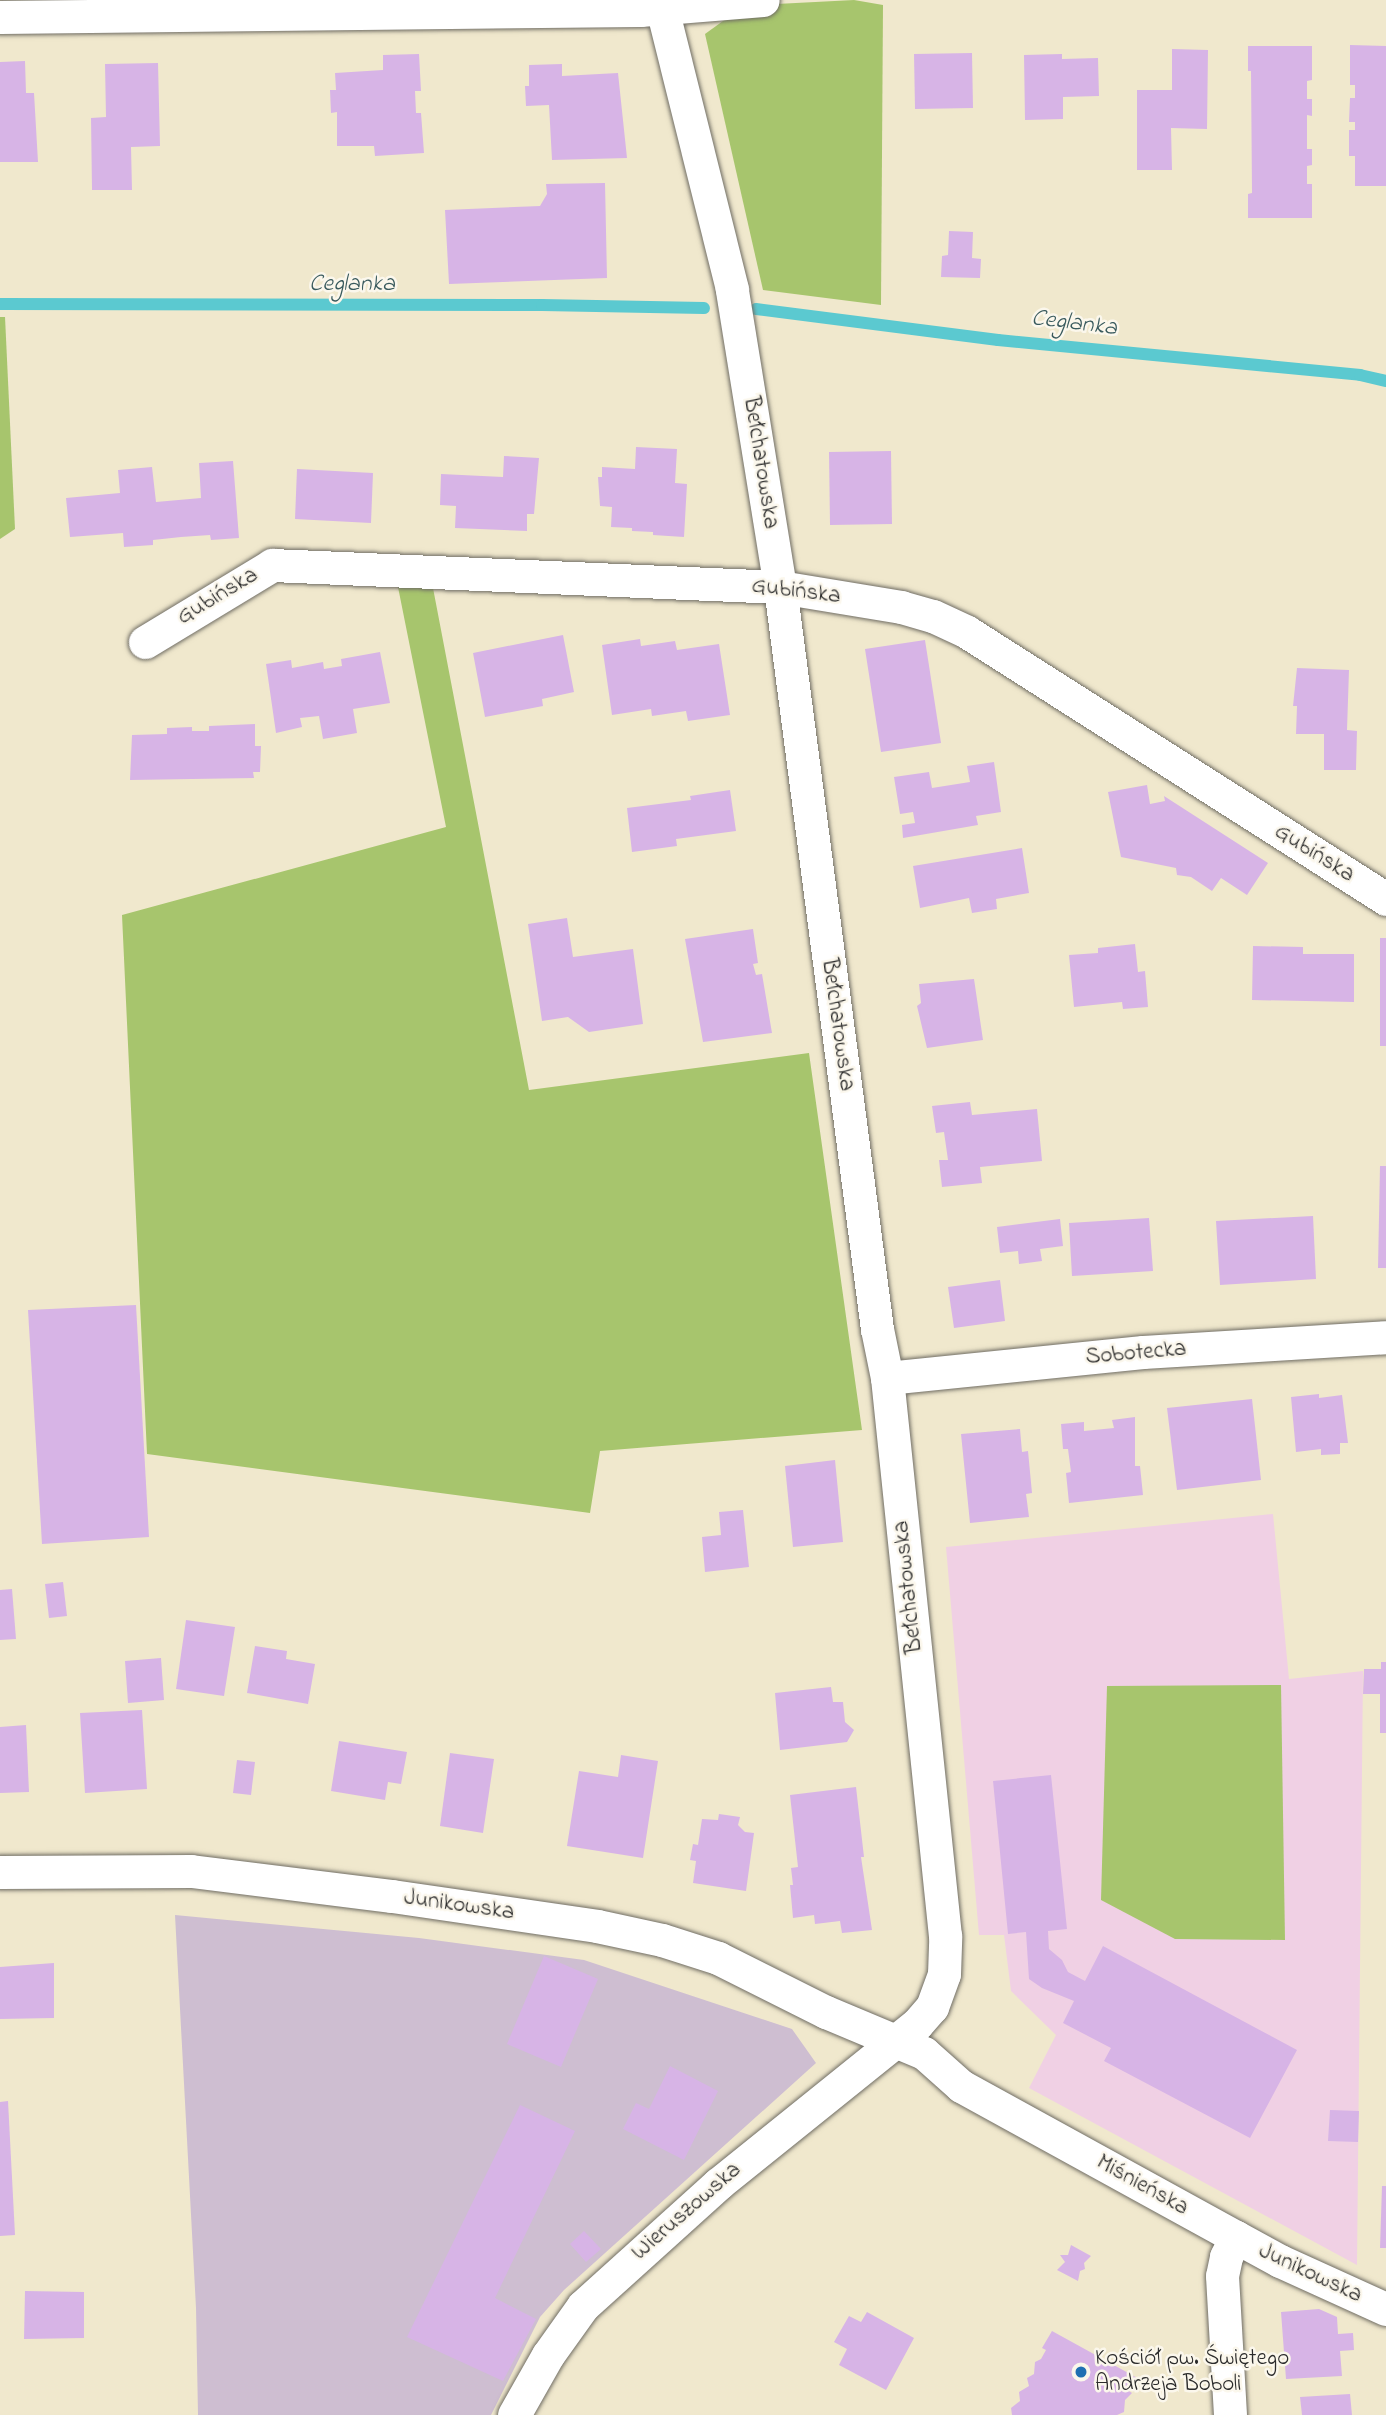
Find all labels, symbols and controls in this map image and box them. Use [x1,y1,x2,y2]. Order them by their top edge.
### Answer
water label: Ceglanka [309,271,395,299]
water label: Ceglanka [1030,304,1118,344]
street label: Bełchatowska [736,395,784,531]
street label: Gubińska [173,562,263,632]
street label: Gubińska [750,573,842,611]
street label: Gubińska [1269,819,1359,889]
street label: Bełchatowska [814,957,860,1093]
street label: Sobotecka [1085,1336,1187,1372]
street label: Bełchatowska [888,1519,930,1655]
street label: Junikowska [402,1885,516,1927]
street label: Miśnieńska [1091,2149,1193,2223]
street label: Wieruszowska [627,2157,747,2267]
street label: Junikowska [1254,2238,1366,2310]
place label: Kościół pw. Świętego Andrzeja Boboli [1095,2345,1289,2399]
marker: Kościół pw. Świętego Andrzeja Boboli [1073,2364,1089,2380]

